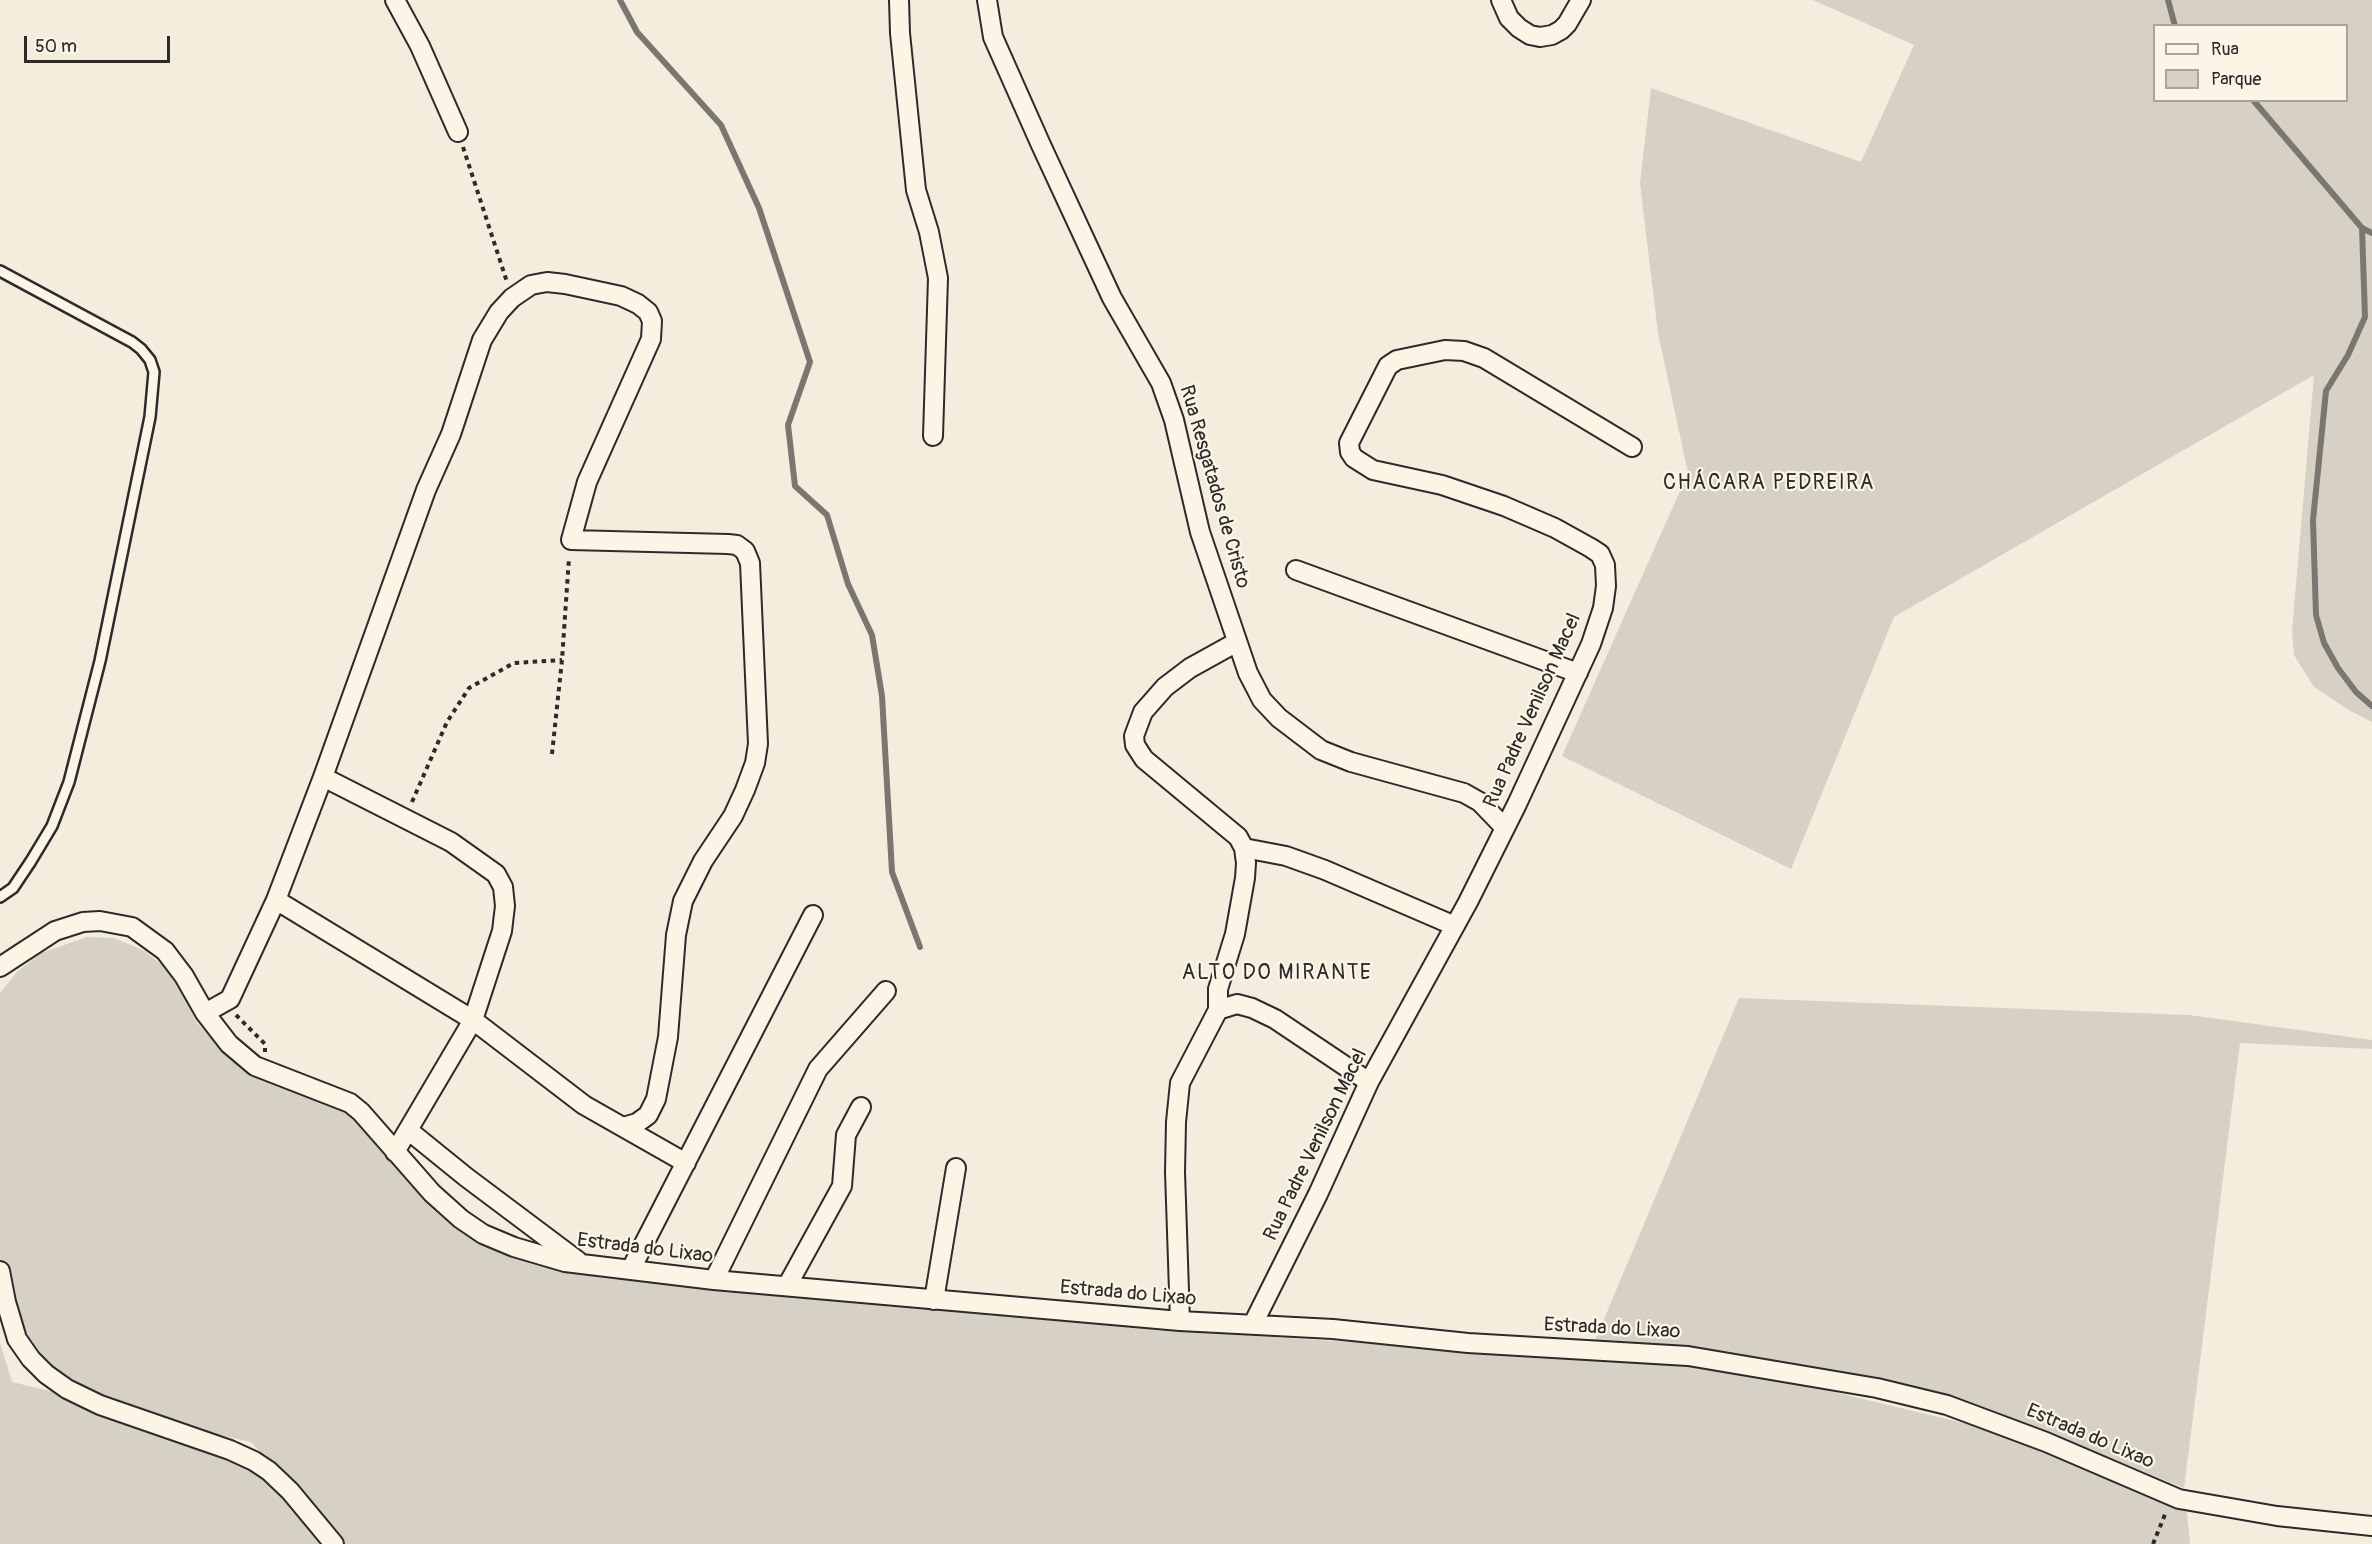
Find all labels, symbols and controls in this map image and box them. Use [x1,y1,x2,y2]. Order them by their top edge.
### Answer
scale bar [27,24,172,62]
legend [2153,24,2348,102]
text: 50 m [35,35,77,58]
text: Rua [2211,38,2239,61]
text: Parque [2211,68,2261,91]
street label: Rua Resgatados de Cristo [1173,383,1255,591]
district label: CHÁCARA PEDREIRA [1663,471,1875,497]
street label: Rua Padre Venilson Macel [1479,610,1587,812]
district label: ALTO DO MIRANTE [1182,961,1372,987]
street label: Rua Padre Venilson Macel [1259,1045,1373,1245]
street label: Estrada do Lixao [576,1229,714,1269]
street label: Estrada do Lixao [1059,1276,1197,1312]
street label: Estrada do Lixao [1543,1313,1681,1345]
street label: Estrada do Lixao [2022,1399,2158,1475]

